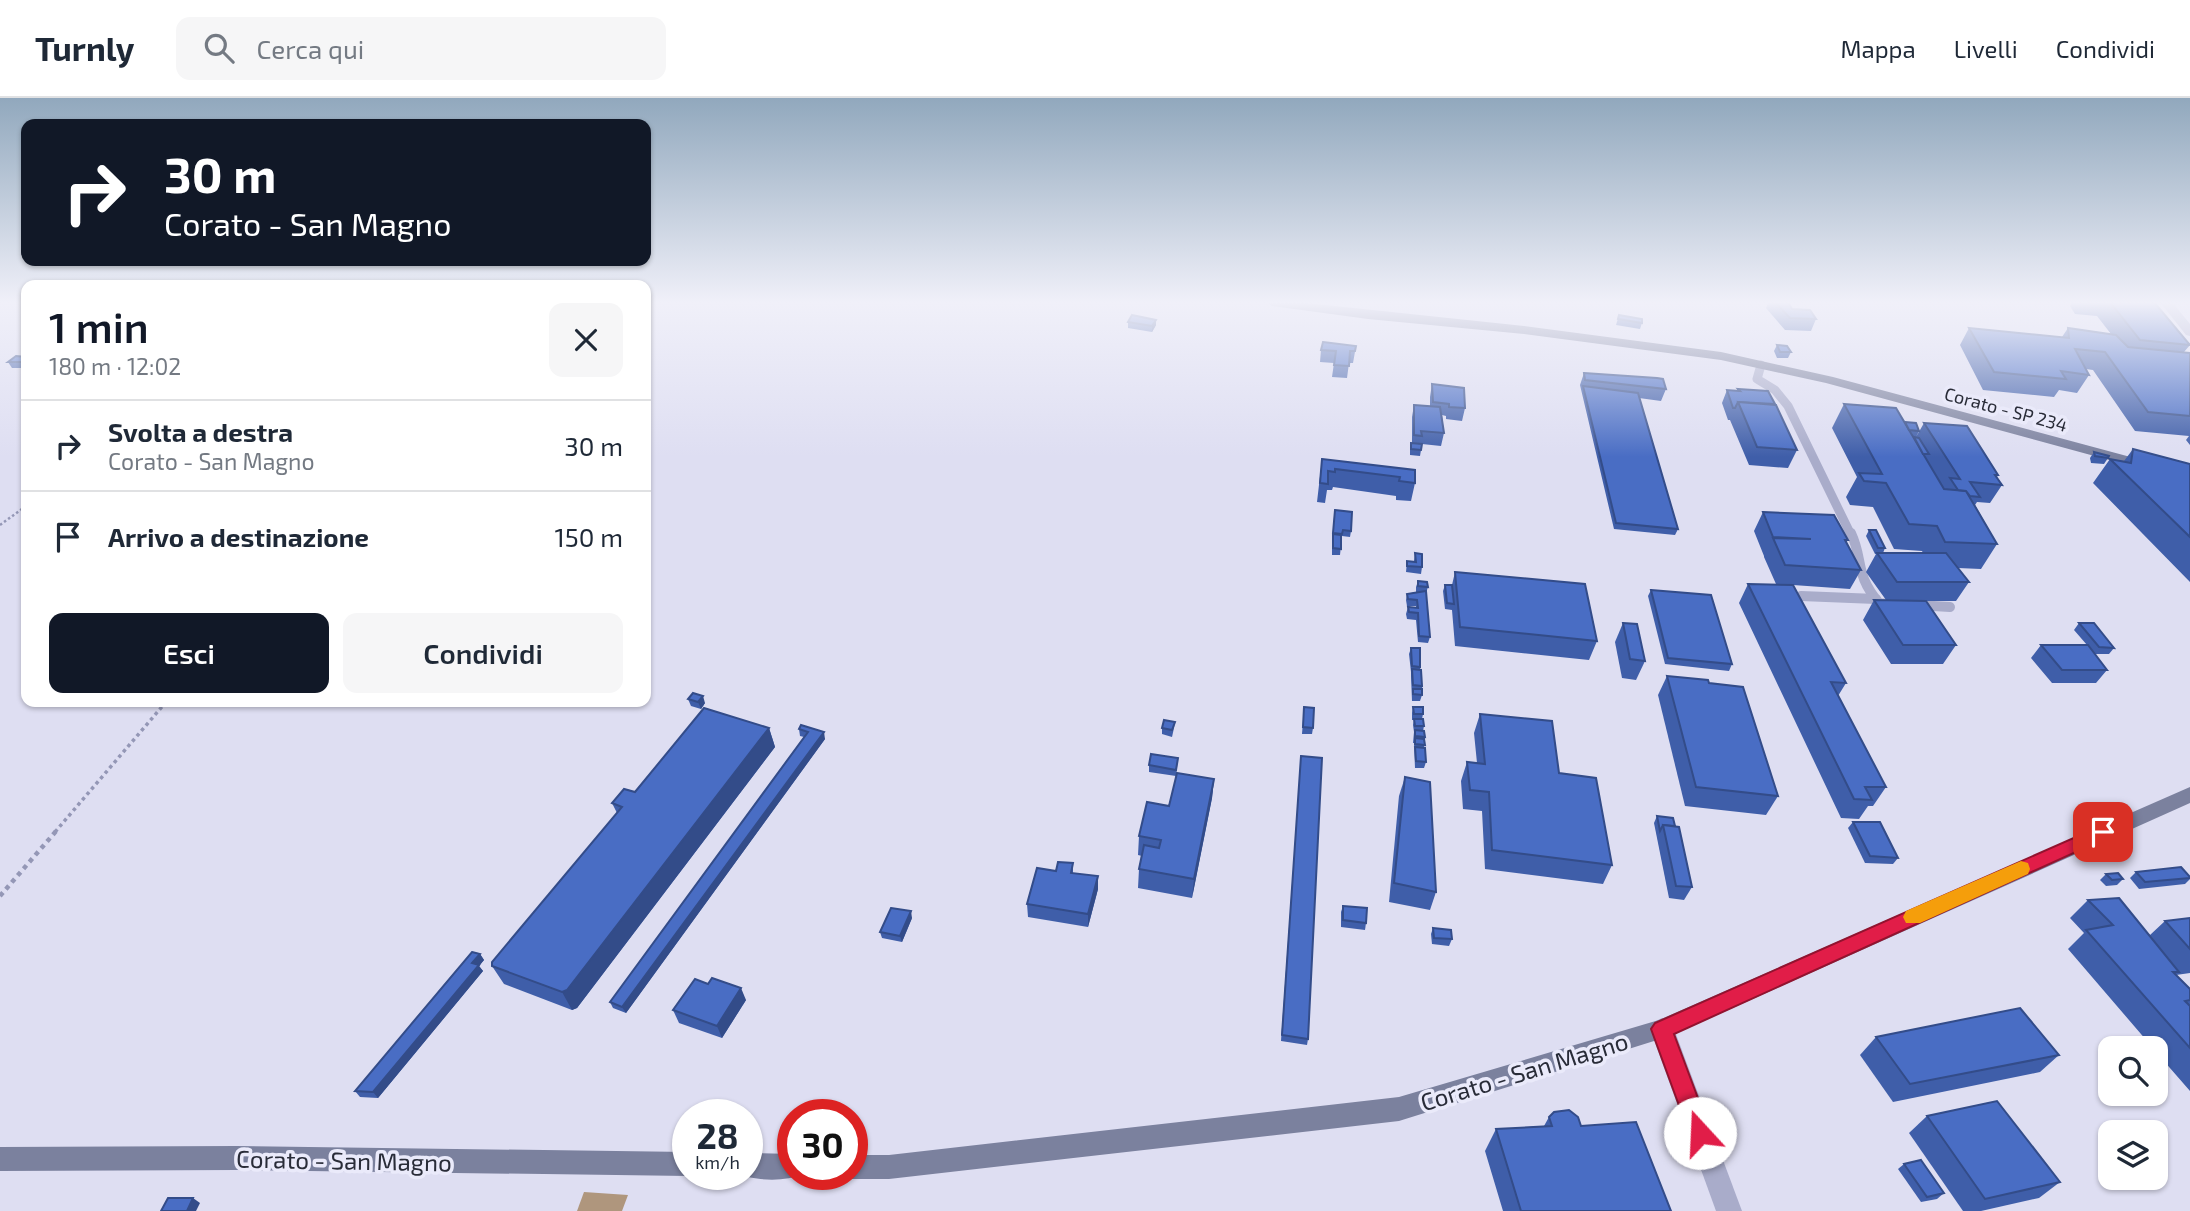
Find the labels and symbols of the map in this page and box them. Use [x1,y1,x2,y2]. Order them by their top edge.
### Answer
street label: Corato - SP 234 [1942,382,2070,436]
pin [2073,802,2133,862]
street label: Corato - San Magno [1417,1026,1631,1116]
position arrow [1663,1096,1737,1170]
speed limit sign: 30 [777,1099,868,1190]
street label: Corato - San Magno [236,1144,452,1176]

